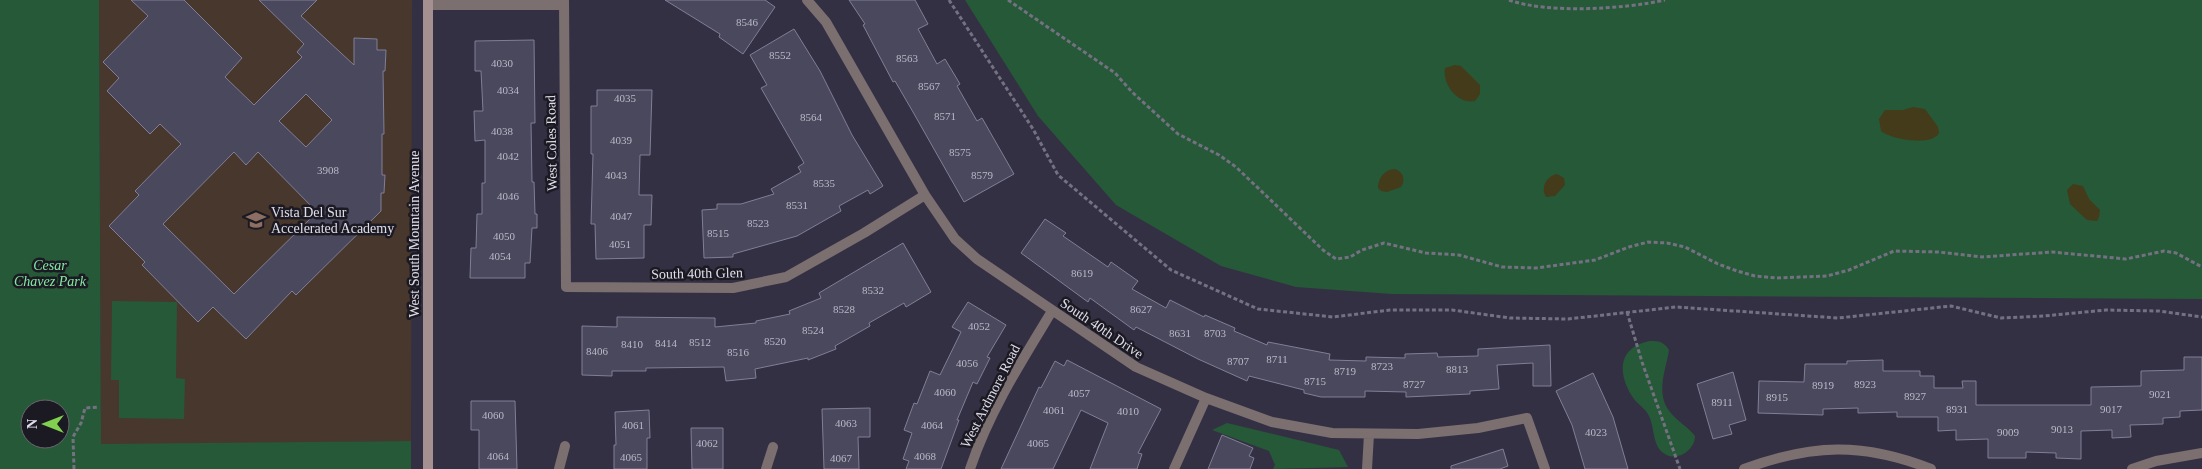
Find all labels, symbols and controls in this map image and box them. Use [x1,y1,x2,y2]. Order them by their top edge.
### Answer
house number: 8546 [736,16,759,28]
house number: 8552 [769,49,791,61]
house number: 8563 [896,52,919,64]
house number: 4030 [491,57,514,69]
house number: 8567 [918,80,941,92]
house number: 4034 [497,84,520,96]
house number: 4035 [614,92,637,104]
street label: West Coles Road [543,95,560,191]
house number: 8571 [934,110,956,122]
house number: 8564 [800,111,823,123]
house number: 4038 [491,125,514,137]
house number: 4039 [610,134,633,146]
house number: 8575 [949,146,972,158]
house number: 4042 [497,150,519,162]
street label: West South Mountain Avenue [407,151,422,318]
house number: 3908 [317,164,340,176]
house number: 4043 [605,169,628,181]
house number: 8579 [971,169,994,181]
house number: 8535 [813,177,836,189]
house number: 4046 [497,190,520,202]
house number: 8531 [786,199,808,211]
place label: Vista Del Sur Accelerated Academy [271,205,394,236]
school or university icon: Vista Del Sur Accelerated Academy [245,209,267,231]
house number: 4047 [610,210,633,222]
house number: 8523 [747,217,770,229]
house number: 8515 [707,227,730,239]
house number: 4050 [493,230,516,242]
house number: 4051 [609,238,631,250]
house number: 4054 [489,250,512,262]
park label: Cesar Chavez Park [14,258,87,289]
street label: South 40th Glen [651,265,743,282]
house number: 8619 [1071,267,1094,279]
house number: 8532 [862,284,884,296]
street label: South 40th Drive [1058,295,1146,362]
house number: 8528 [833,303,856,315]
house number: 8627 [1130,303,1153,315]
house number: 4052 [968,320,990,332]
house number: 8524 [802,324,825,336]
house number: 8631 [1169,327,1191,339]
house number: 8703 [1204,327,1227,339]
house number: 8520 [764,335,787,347]
house number: 8512 [689,336,711,348]
house number: 8414 [655,337,678,349]
house number: 8410 [621,338,644,350]
street label: West Ardmore Road [958,342,1023,450]
house number: 8406 [586,345,609,357]
house number: 8516 [727,346,750,358]
house number: 8711 [1266,353,1288,365]
house number: 8707 [1227,355,1250,367]
house number: 4056 [956,357,979,369]
house number: 8723 [1371,360,1394,372]
house number: 8813 [1446,363,1469,375]
house number: 8719 [1334,365,1357,377]
house number: 8715 [1304,375,1327,387]
house number: 8727 [1403,378,1426,390]
house number: 8923 [1854,378,1877,390]
house number: 8919 [1812,379,1835,391]
house number: 4060 [934,386,957,398]
house number: 4057 [1068,387,1091,399]
house number: 9021 [2149,388,2171,400]
house number: 8927 [1904,390,1927,402]
house number: 8915 [1766,391,1789,403]
house number: 8911 [1711,396,1733,408]
north arrow [20,399,70,449]
house number: 8931 [1946,403,1968,415]
house number: 9017 [2100,403,2123,415]
house number: 4061 [1043,404,1065,416]
house number: 4010 [1117,405,1140,417]
house number: 4060 [482,409,505,421]
house number: 4063 [835,417,858,429]
text: N [25,419,40,429]
house number: 4061 [622,419,644,431]
house number: 4064 [921,419,944,431]
house number: 9013 [2051,423,2074,435]
house number: 4023 [1585,426,1608,438]
house number: 9009 [1997,426,2020,438]
house number: 4062 [696,437,718,449]
house number: 4065 [1027,437,1050,449]
house number: 4064 [487,450,510,462]
house number: 4068 [914,450,937,462]
house number: 4065 [620,451,643,463]
house number: 4067 [830,452,853,464]

